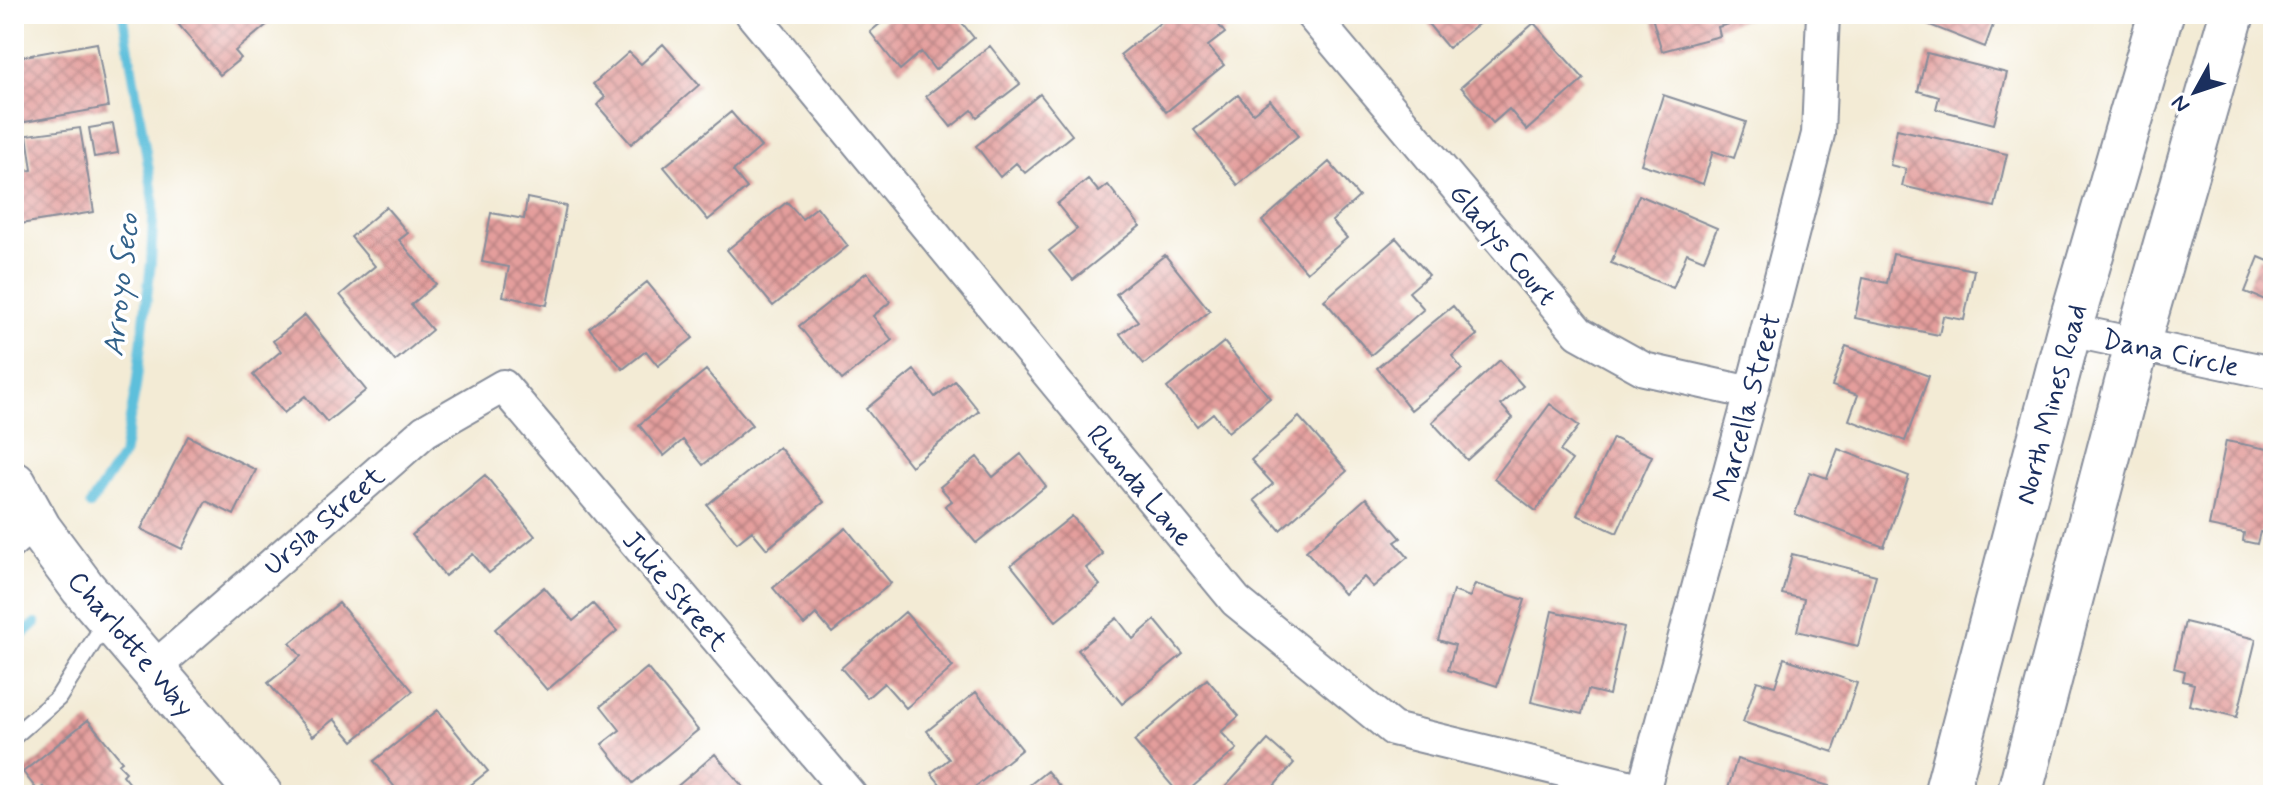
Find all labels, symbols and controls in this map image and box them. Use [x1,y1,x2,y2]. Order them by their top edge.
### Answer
north arrow [2155,52,2235,132]
text: N [2166,89,2197,118]
street label: Gladys Court [1440,177,1564,315]
water label: Arroyo Seco [95,210,149,359]
street label: North Mines Road [2008,300,2097,509]
street label: Marcella Street [1705,309,1791,506]
street label: Dana Circle [2099,322,2242,387]
street label: Rhonda Lane [1077,418,1201,555]
street label: Ursla Street [256,459,394,585]
street label: Julie Street [613,524,736,660]
street label: Charlotte Way [58,564,202,725]

